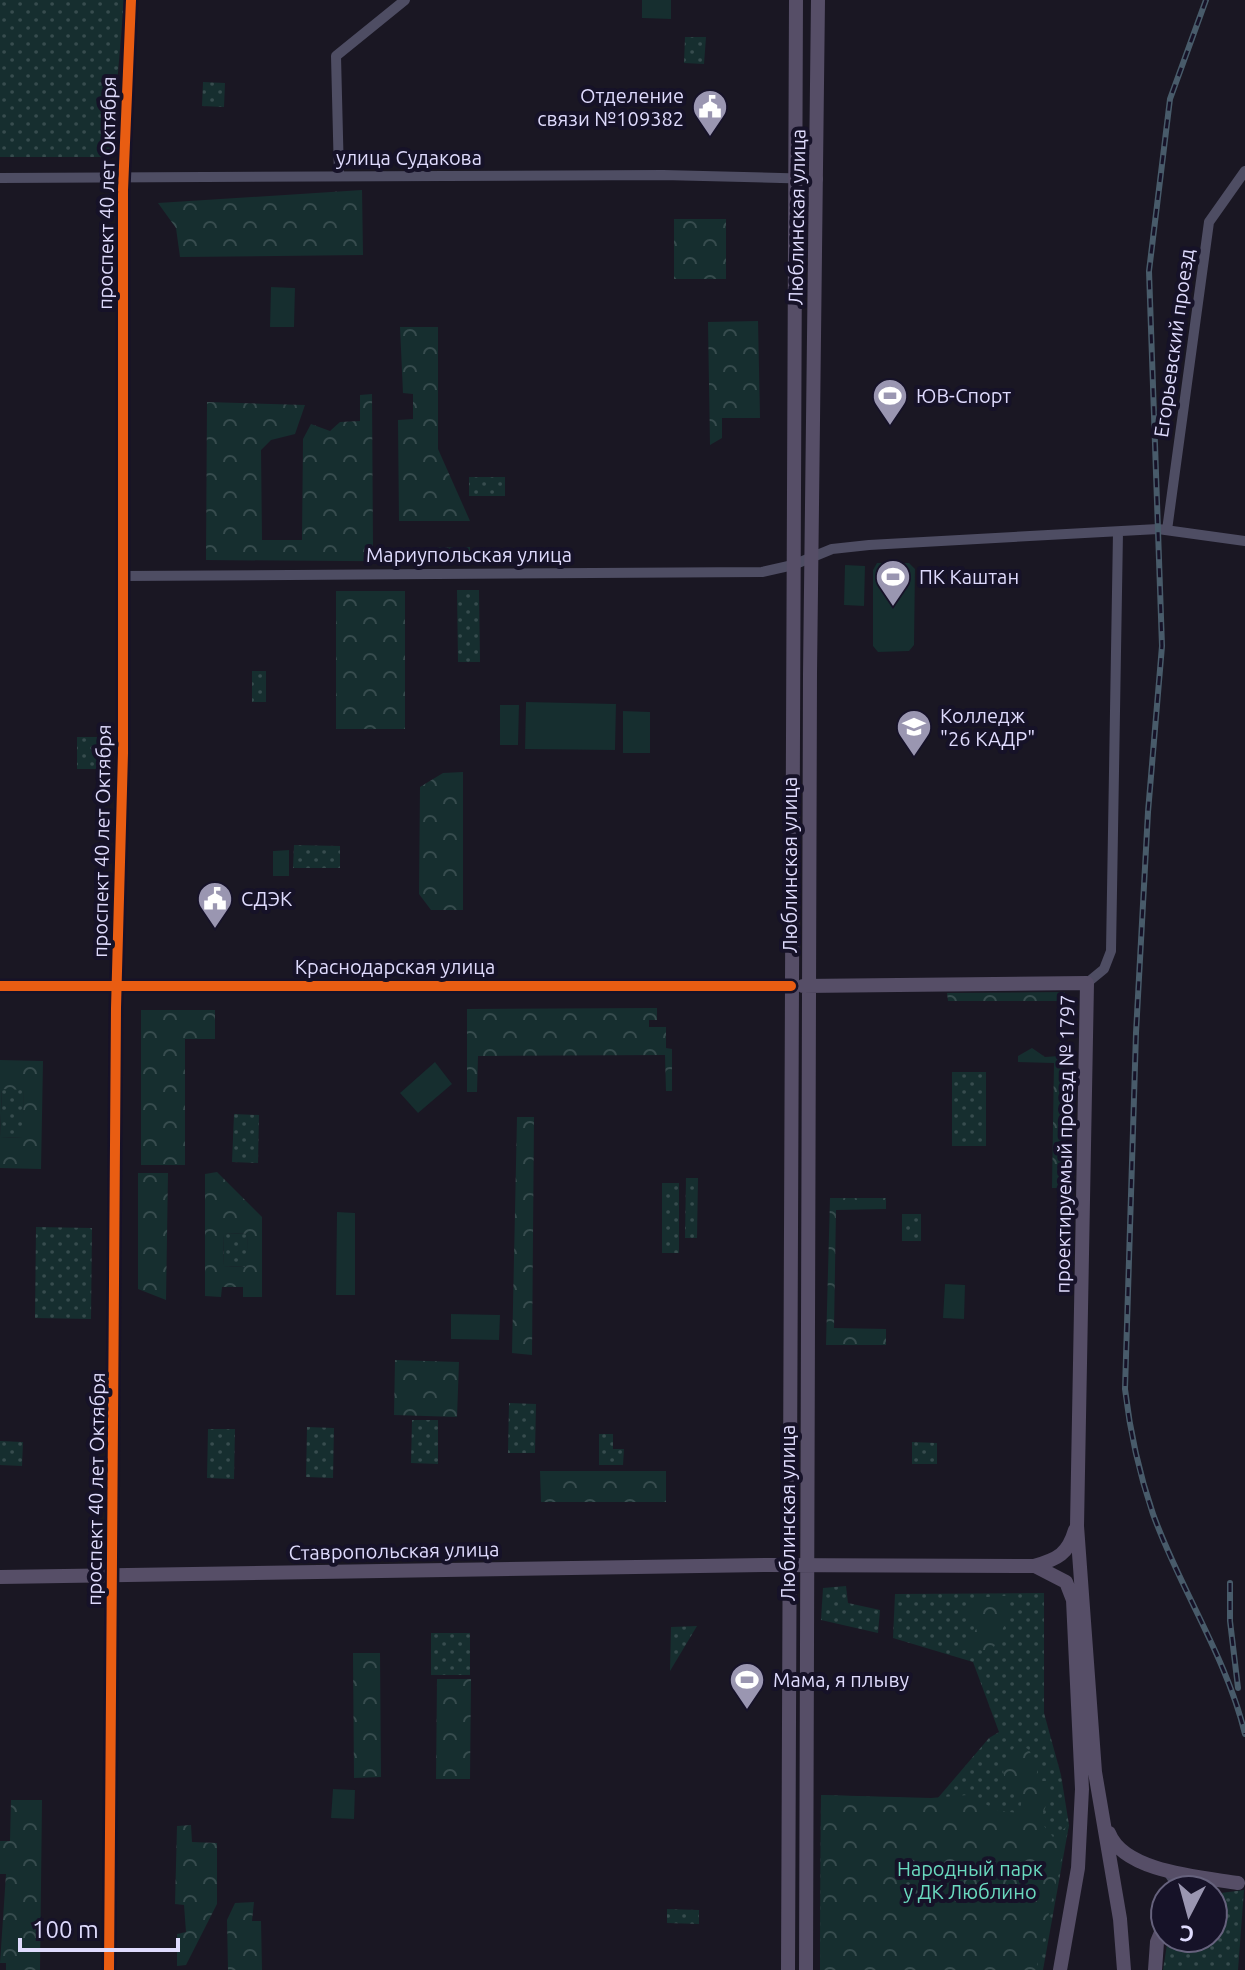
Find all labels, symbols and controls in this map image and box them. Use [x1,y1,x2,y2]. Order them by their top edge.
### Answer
street label: проспект 40 лет Октября [93,76,120,310]
place label: Отделение связи №109382 [537,84,684,130]
public building icon: Отделение связи №109382 [691,88,729,138]
street label: Люблинская улица [783,129,810,305]
street label: улица Судакова [336,146,482,169]
street label: Егорьевский проезд [1149,247,1198,439]
sports icon: ЮВ-Спорт [871,377,909,427]
place label: ЮВ-Спорт [916,384,1011,407]
street label: Мариупольская улица [366,543,572,566]
sports icon: ПК Каштан [874,558,912,608]
place label: ПК Каштан [919,565,1019,588]
place label: Колледж "26 КАДР" [940,704,1035,750]
school or university icon: Колледж "26 КАДР" [895,708,933,758]
street label: проспект 40 лет Октября [88,724,115,958]
street label: Люблинская улица [778,777,801,953]
public building icon: СДЭК [196,880,234,930]
place label: СДЭК [241,887,292,910]
street label: Краснодарская улица [295,955,495,978]
street label: проектируемый проезд № 1797 [1050,994,1079,1294]
street label: проспект 40 лет Октября [82,1372,109,1606]
street label: Люблинская улица [776,1425,799,1601]
street label: Ставропольская улица [288,1537,500,1564]
sports icon: Мама, я плыву [728,1661,766,1711]
place label: Мама, я плыву [773,1668,909,1691]
park label: Народный парк у ДК Люблино [897,1857,1043,1903]
north arrow [1149,1874,1229,1954]
scale bar [20,1902,178,1952]
text: 100 m [32,1916,99,1943]
text: С [1179,1921,1195,1948]

